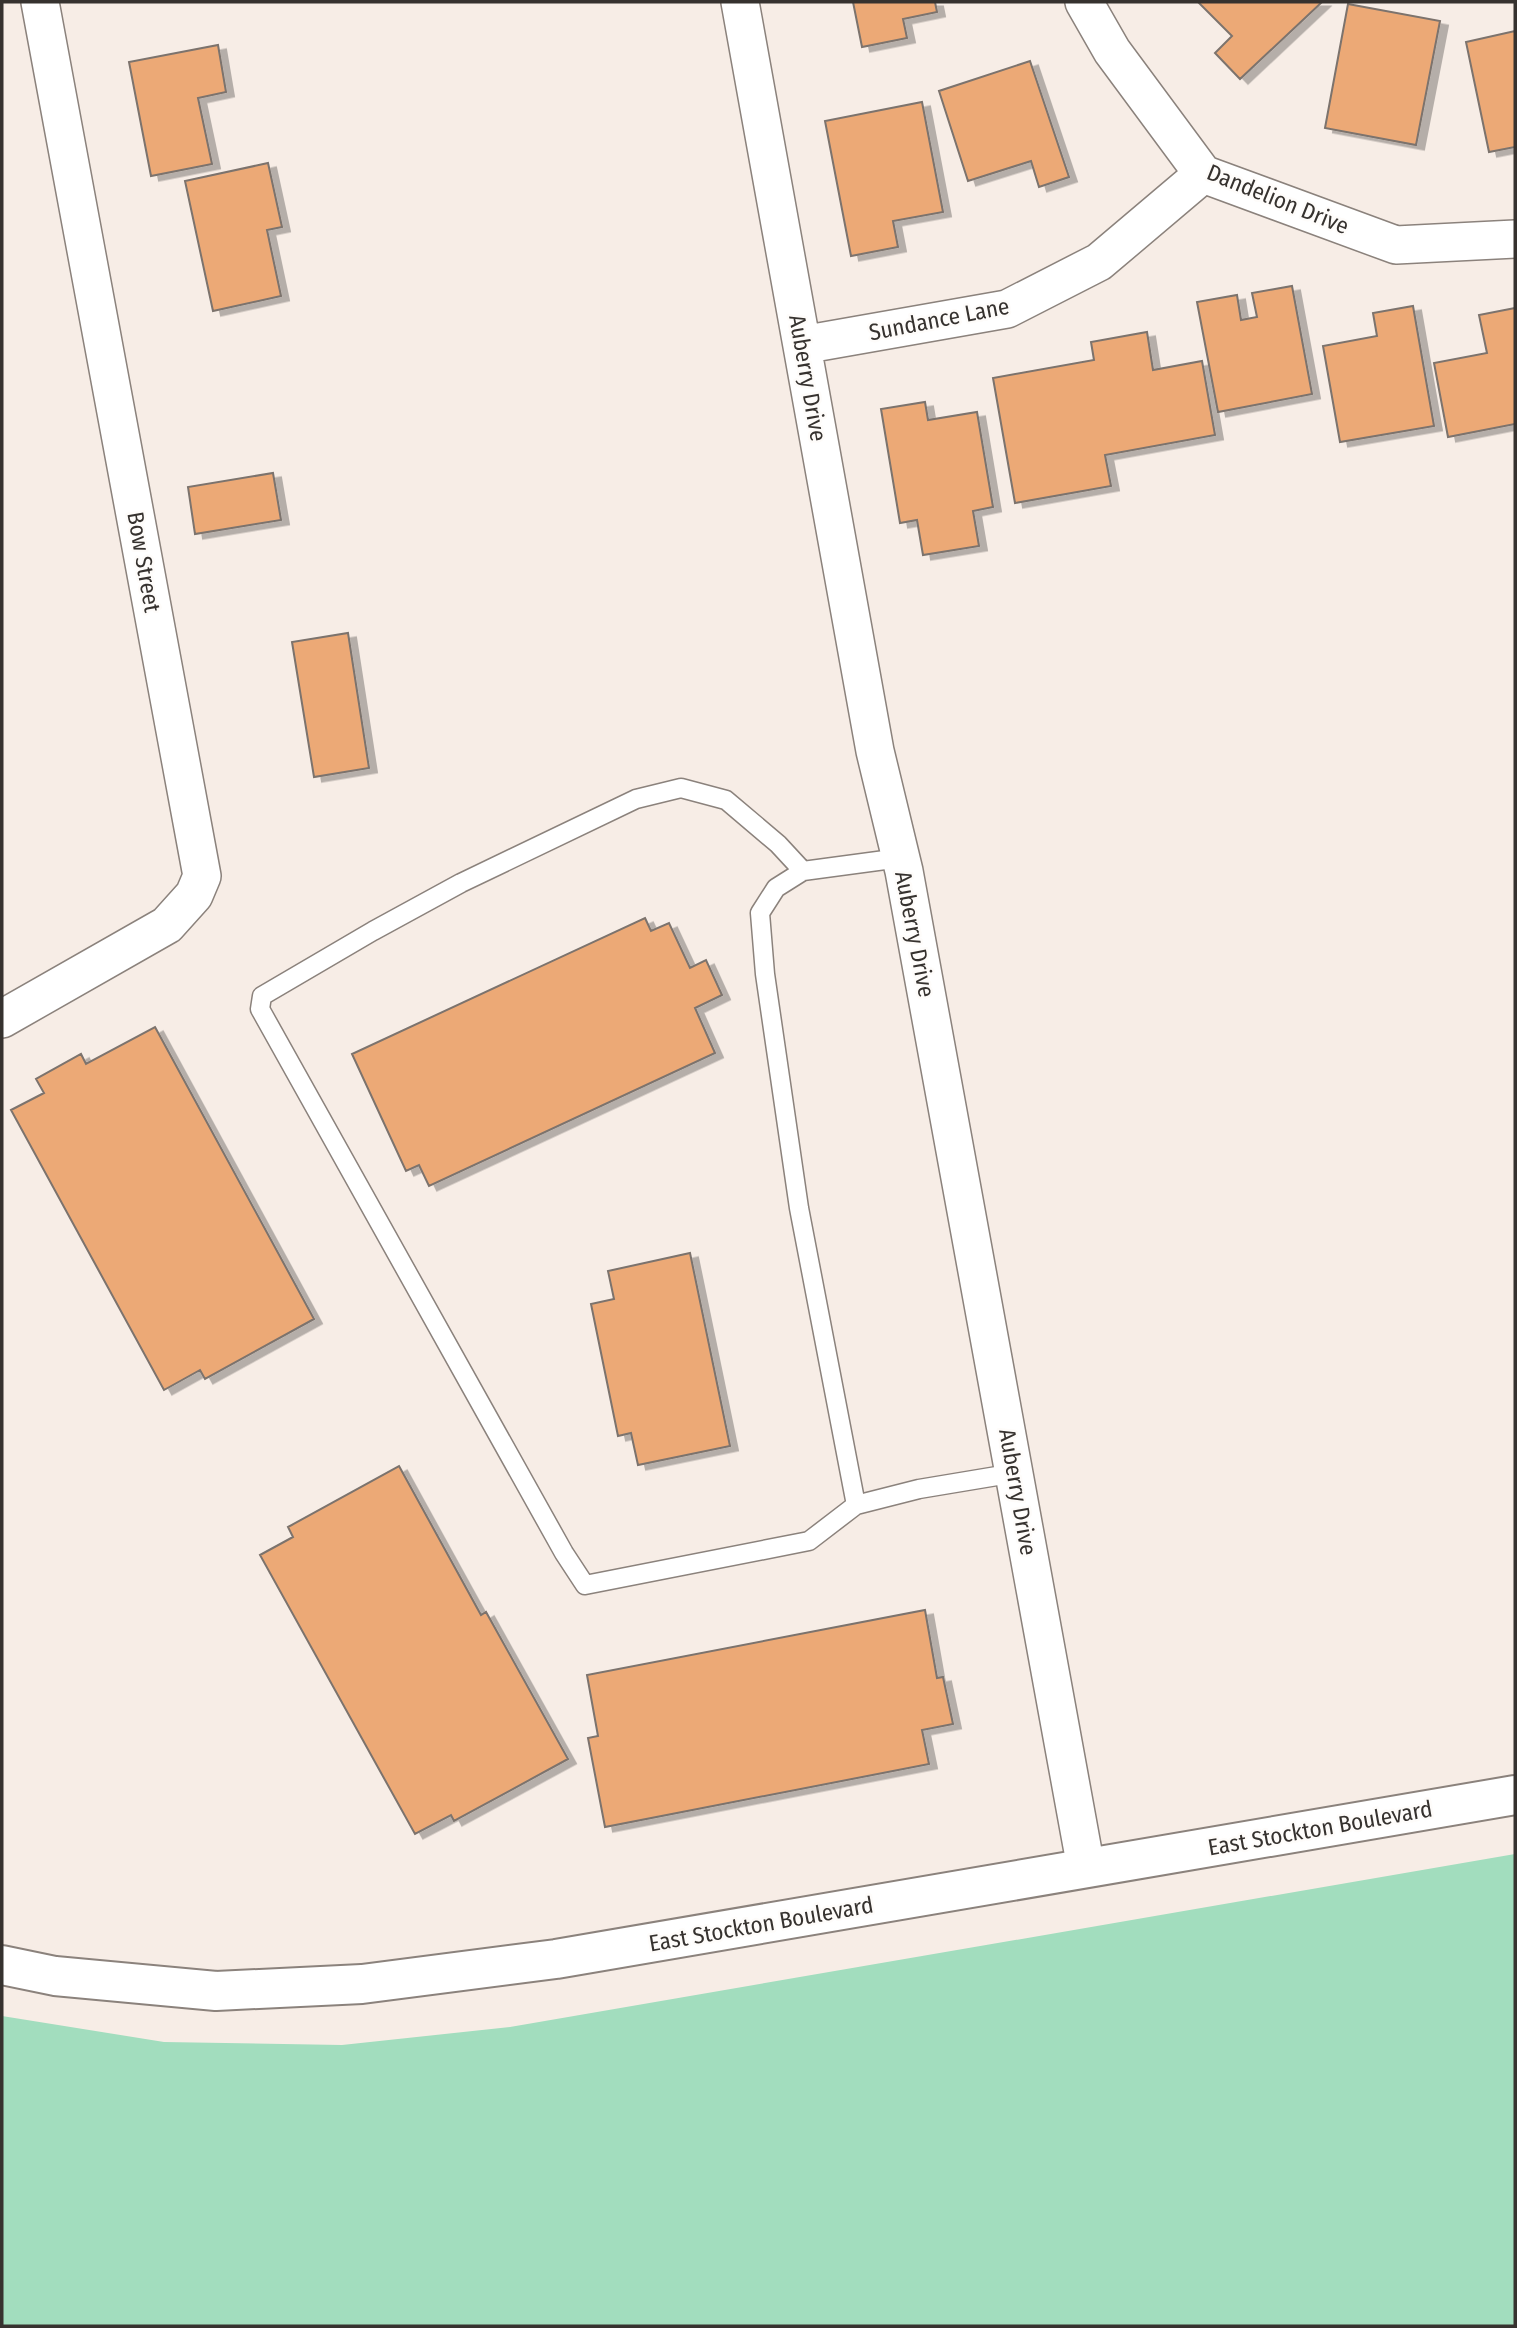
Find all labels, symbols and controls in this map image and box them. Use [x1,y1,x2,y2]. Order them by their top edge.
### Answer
street label: Dandelion Drive [1203,158,1353,240]
street label: Sundance Lane [867,292,1011,346]
street label: Auberry Drive [783,312,833,444]
street label: Bow Street [121,509,167,615]
street label: Auberry Drive [889,868,941,1000]
street label: Auberry Drive [993,1426,1043,1558]
street label: East Stockton Boulevard [1206,1794,1434,1862]
street label: East Stockton Boulevard [647,1890,875,1958]

